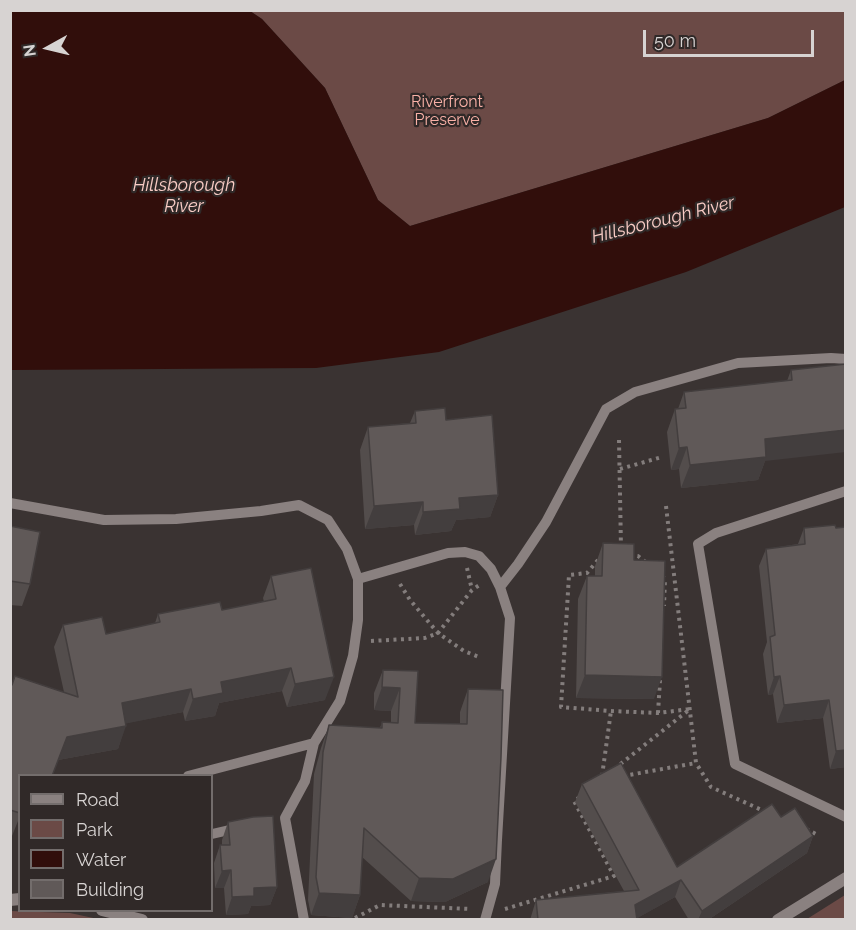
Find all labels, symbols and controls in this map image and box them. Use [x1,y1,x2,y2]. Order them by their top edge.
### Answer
north arrow [18,18,78,78]
scale bar [646,18,817,56]
text: 50 m [654,30,696,51]
text: N [19,43,40,58]
park label: Riverfront Preserve [411,92,483,130]
water label: Hillsborough River [133,175,235,218]
water label: Hillsborough River [589,192,737,248]
legend [18,774,213,912]
text: Road [76,789,119,810]
text: Park [76,819,113,840]
text: Water [76,849,126,870]
text: Building [76,879,144,900]

